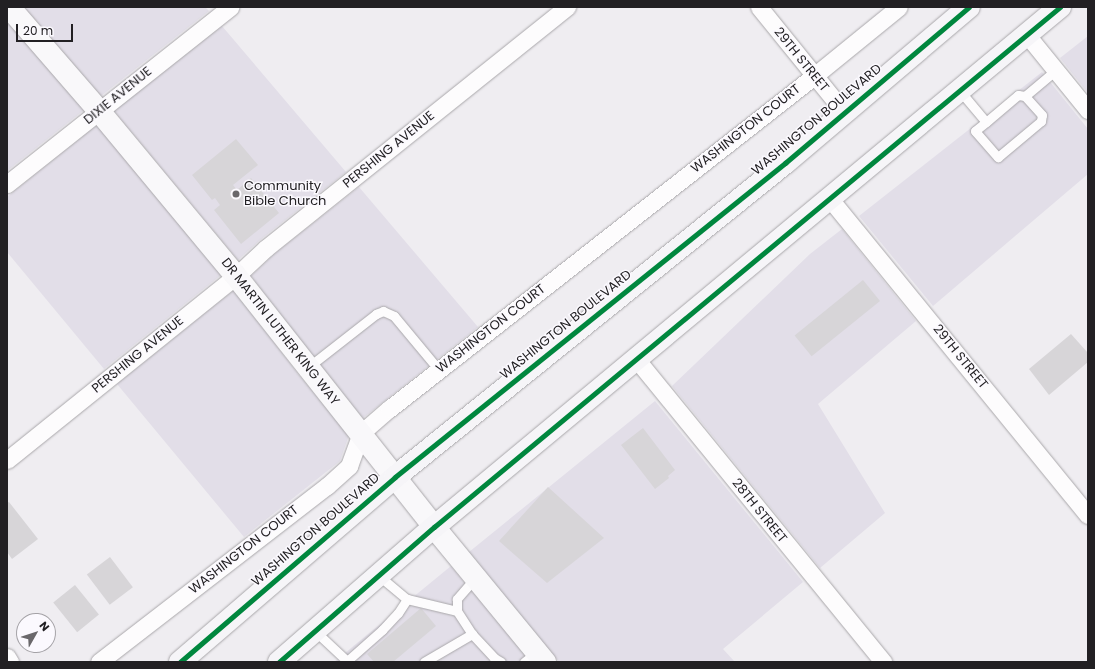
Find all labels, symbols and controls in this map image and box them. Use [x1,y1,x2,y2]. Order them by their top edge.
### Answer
scale bar [18,16,75,42]
text: 20 m [23,22,53,39]
street label: 29TH STREET [770,25,832,95]
street label: WASHINGTON BOULEVARD [749,61,885,179]
street label: DIXIE AVENUE [81,64,155,128]
street label: WASHINGTON COURT [688,81,804,177]
street label: PERSHING AVENUE [340,108,438,192]
place label: Community Bible Church [244,179,326,210]
marker: Community Bible Church [231,189,241,199]
street label: DR MARTIN LUTHER KING WAY [218,255,342,409]
street label: WASHINGTON BOULEVARD [497,267,635,383]
street label: WASHINGTON COURT [433,281,549,377]
street label: PERSHING AVENUE [89,313,187,397]
street label: 29TH STREET [929,322,991,392]
street label: WASHINGTON BOULEVARD [249,470,383,590]
street label: 28TH STREET [728,476,790,546]
street label: WASHINGTON COURT [186,502,302,598]
north arrow [16,613,56,653]
text: N [36,618,53,634]

